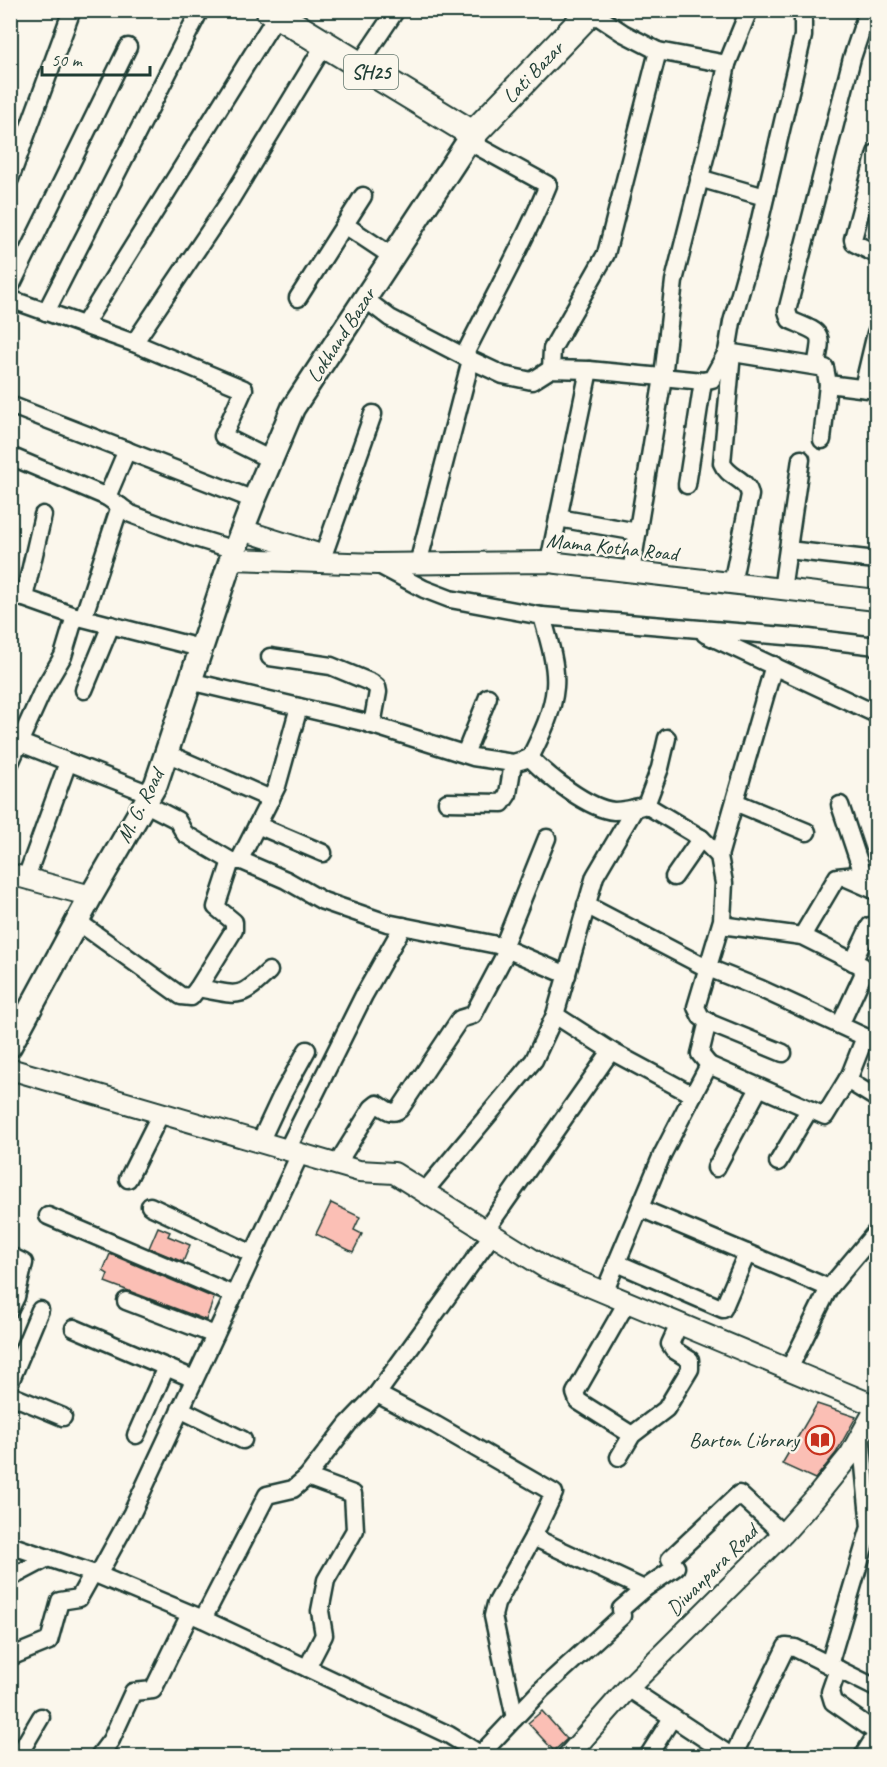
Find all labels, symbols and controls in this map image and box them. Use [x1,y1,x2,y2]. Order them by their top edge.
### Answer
street label: Lati Bazar [497,34,570,109]
scale bar [42,39,150,77]
text: 50 m [51,49,84,71]
road number: SH25 [344,55,398,89]
street label: Lokhand Bazar [301,282,382,387]
street label: Mama Kotha Road [545,527,683,567]
street label: M. G. Road [110,762,171,847]
library icon: Barton Library [804,1424,836,1456]
place label: Barton Library [689,1427,801,1453]
street label: Diwanpara Road [661,1516,766,1621]

